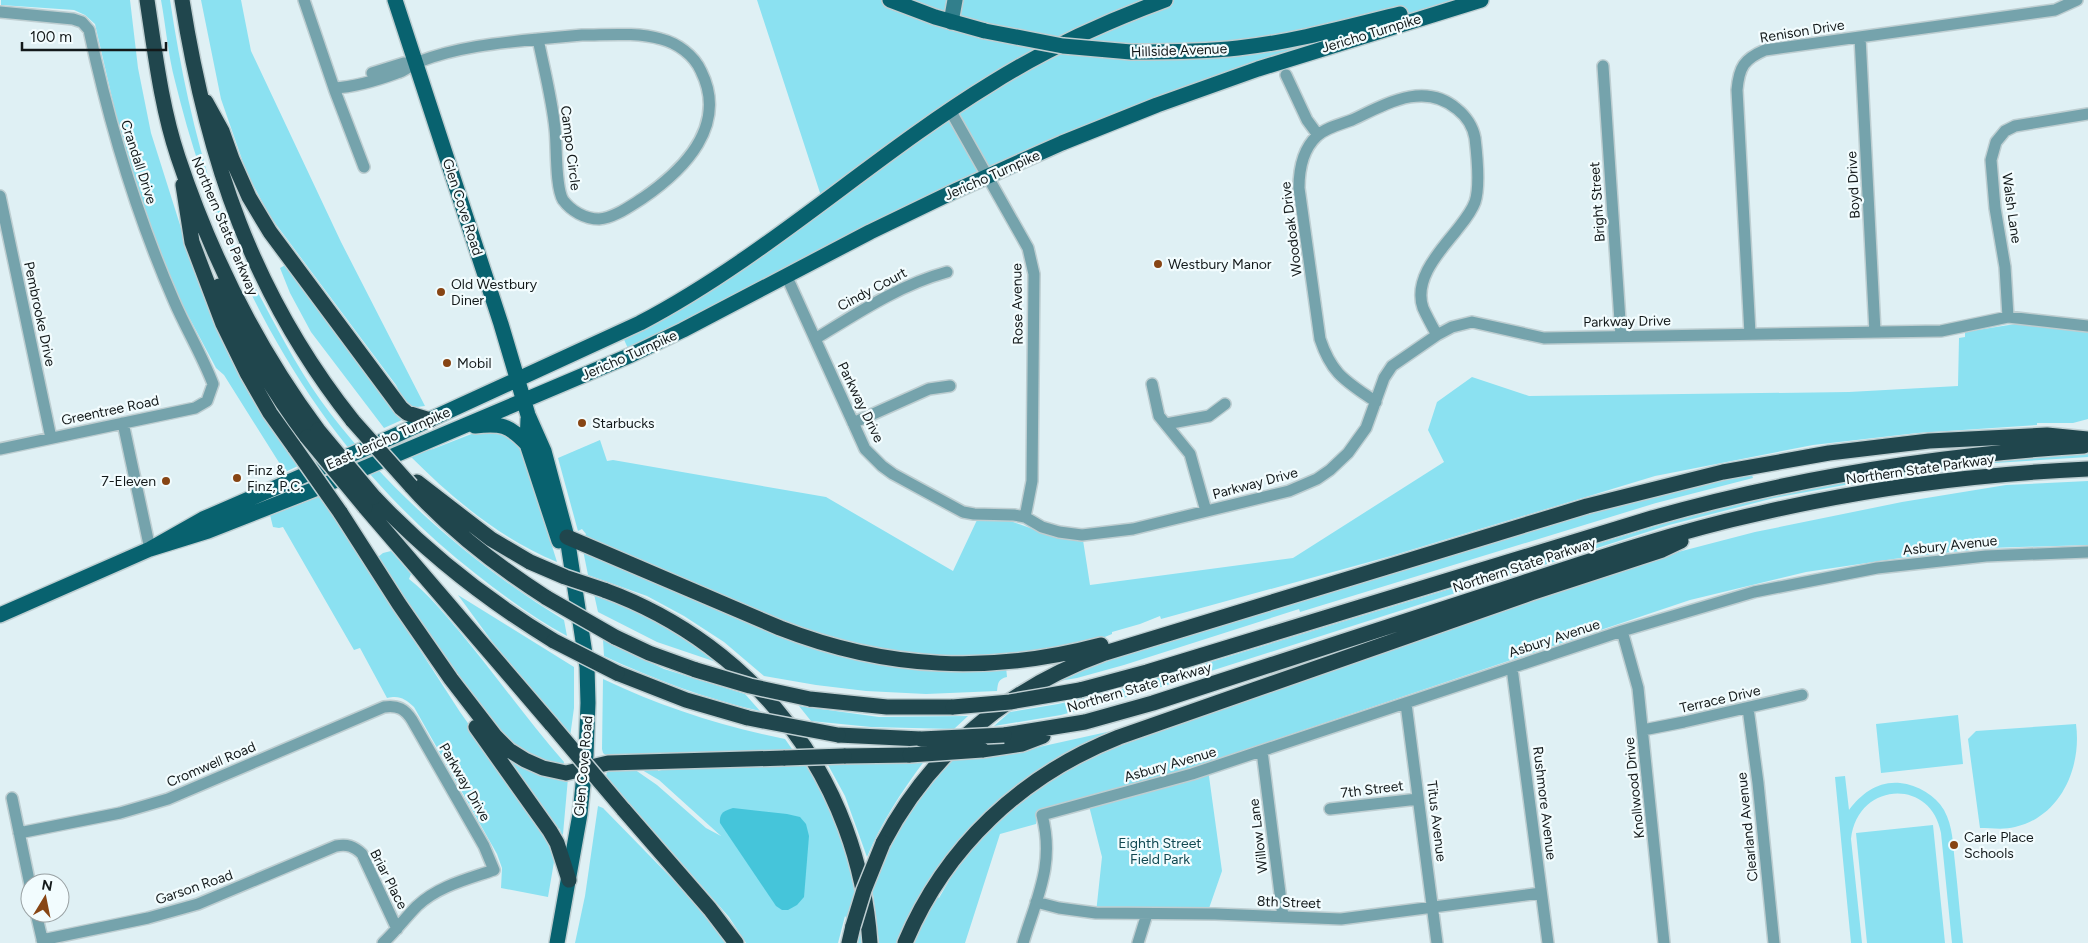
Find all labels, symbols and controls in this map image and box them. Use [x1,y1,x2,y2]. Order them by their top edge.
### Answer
street label: Jericho Turnpike [1319,10,1423,57]
street label: Renison Drive [1758,16,1846,47]
scale bar [22,20,166,52]
text: 100 m [30,28,72,46]
street label: Hillside Avenue [1131,40,1228,61]
street label: Campo Circle [557,105,584,192]
street label: Crandall Drive [117,118,160,207]
street label: Jericho Turnpike [942,147,1043,204]
street label: Boyd Drive [1843,150,1864,219]
street label: Northern State Parkway [187,154,262,299]
street label: Glen Cove Road [439,156,486,258]
street label: Bright Street [1586,161,1609,243]
street label: Walsh Lane [1998,172,2025,245]
street label: Woodoak Drive [1277,180,1306,277]
place label: Westbury Manor [1168,256,1272,273]
marker: Westbury Manor [1152,258,1164,270]
street label: Pembrooke Drive [20,260,59,368]
street label: Rose Avenue [1008,263,1027,345]
street label: Cindy Court [835,264,910,315]
place label: Old Westbury Diner [451,276,538,309]
marker: Old Westbury Diner [435,286,447,298]
street label: Parkway Drive [1583,312,1671,331]
street label: Jericho Turnpike [579,327,680,384]
place label: Mobil [457,355,492,372]
marker: Mobil [441,357,453,369]
street label: Parkway Drive [834,359,888,446]
street label: Greentree Road [60,392,161,429]
street label: East Jericho Turnpike [324,403,453,473]
place label: Starbucks [592,415,655,432]
marker: Starbucks [576,417,588,429]
street label: Northern State Parkway [1845,451,1996,488]
place label: Finz & Finz, P.C. [247,462,303,495]
street label: Parkway Drive [1211,464,1300,503]
marker: Finz & Finz, P.C. [231,472,243,484]
place label: 7-Eleven [101,473,156,490]
marker: 7-Eleven [160,475,172,487]
street label: Asbury Avenue [1902,532,1998,559]
street label: Northern State Parkway [1450,534,1599,597]
street label: Asbury Avenue [1506,616,1602,661]
street label: Northern State Parkway [1065,659,1214,716]
street label: Terrace Drive [1678,682,1762,717]
street label: Glen Cove Road [571,715,596,817]
street label: Knollwood Drive [1621,736,1648,839]
street label: Cromwell Road [164,738,258,791]
street label: Parkway Drive [435,740,494,825]
street label: Asbury Avenue [1122,743,1218,786]
street label: Rushmore Avenue [1529,745,1560,861]
street label: Clearland Avenue [1733,771,1762,882]
street label: 7th Street [1340,777,1405,802]
street label: Titus Avenue [1423,780,1450,863]
street label: Willow Lane [1245,797,1272,874]
place label: Carle Place Schools [1964,829,2034,862]
park label: Eighth Street Field Park [1118,835,1202,868]
marker: Carle Place Schools [1948,839,1960,851]
street label: Briar Place [366,846,411,913]
street label: Garson Road [153,866,235,909]
north arrow [20,873,70,923]
text: N [40,876,54,895]
street label: 8th Street [1257,893,1321,912]

